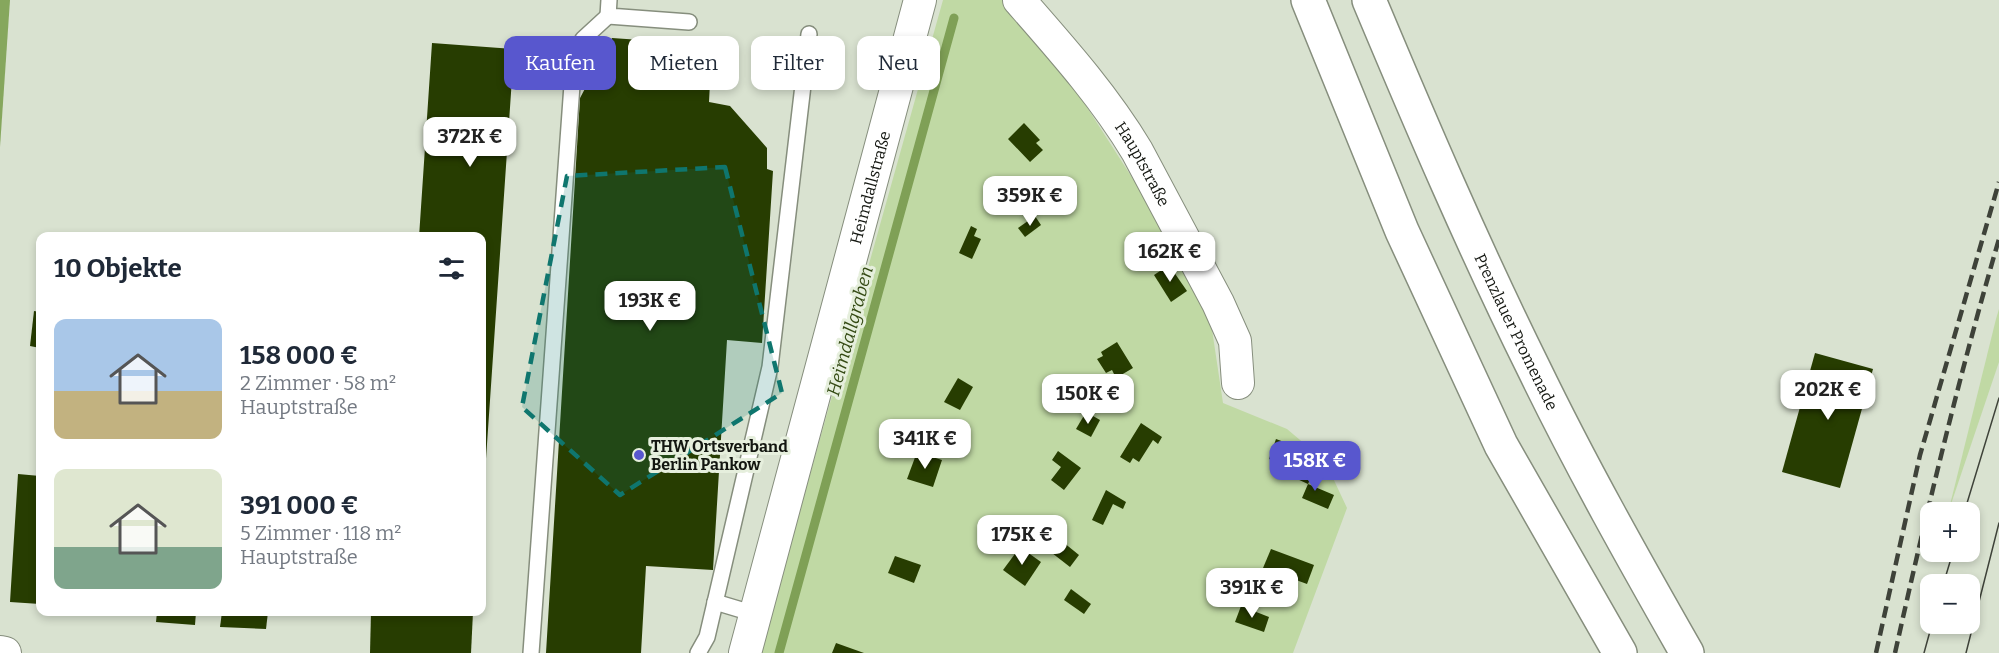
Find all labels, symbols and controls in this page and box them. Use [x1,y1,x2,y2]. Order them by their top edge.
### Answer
chip: Kaufen [504,36,616,90]
chip: Mieten [628,36,739,90]
chip: Filter [751,36,845,90]
chip: Neu [857,36,940,90]
pin: 372K € [421,117,519,168]
street label: Hauptstraße [1111,118,1174,210]
text: 372K € [437,124,503,148]
street label: Heimdallstraße [846,129,894,246]
pin: 359K € [981,176,1079,227]
text: 359K € [997,183,1063,207]
pin: 162K € [1121,232,1219,283]
text: 162K € [1138,239,1202,263]
street label: Prenzlauer Promenade [1470,251,1562,413]
icon: filters [435,252,468,285]
text: 10 Objekte [54,253,182,284]
water label: Heimdallgraben [822,264,878,398]
pin: 193K € [601,281,699,332]
text: 193K € [618,288,682,312]
text: 158 000 € [240,340,358,371]
icon: home [102,343,174,415]
pin: 202K € [1779,370,1877,421]
text: 2 Zimmer · 58 m² [240,371,396,395]
pin: 150K € [1039,374,1137,425]
text: 202K € [1794,377,1862,401]
text: 150K € [1056,381,1120,405]
text: Hauptstraße [240,395,358,419]
pin: 341K € [876,419,974,470]
text: 341K € [893,426,957,450]
place label: THW Ortsverband Berlin Pankow [651,437,788,474]
pin: 158K € [1266,441,1364,492]
marker: THW Ortsverband Berlin Pankow [632,448,646,462]
text: 158K € [1283,448,1347,472]
text: 391 000 € [240,490,359,521]
icon: home [102,493,174,565]
map controls [1920,502,1980,634]
button: + [1920,502,1980,562]
pin: 175K € [973,515,1071,566]
text: 5 Zimmer · 118 m² [240,521,401,545]
text: 175K € [991,522,1053,546]
text: Hauptstraße [240,545,358,569]
pin: 391K € [1203,568,1301,619]
button: − [1920,574,1980,634]
text: 391K € [1220,575,1284,599]

